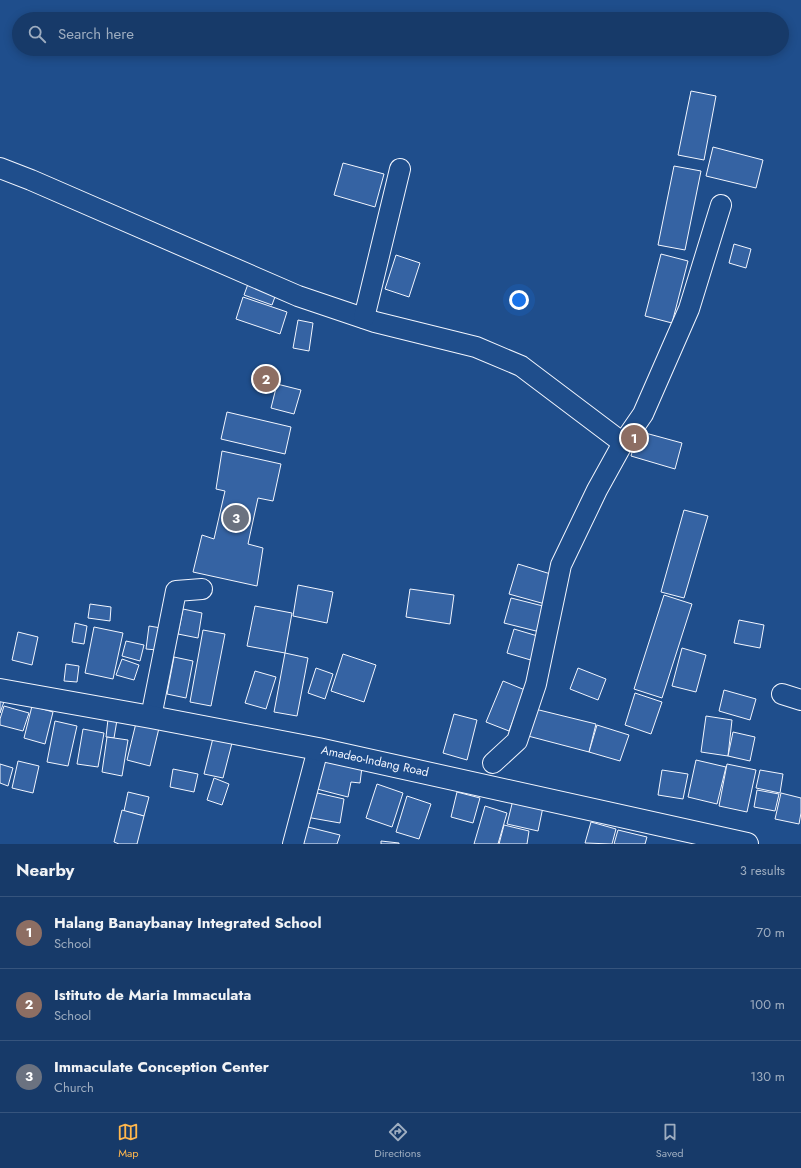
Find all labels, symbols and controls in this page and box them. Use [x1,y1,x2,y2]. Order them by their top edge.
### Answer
search box [12,12,789,56]
icon: search [26,23,48,45]
text: Search here [58,23,134,45]
your location [509,290,529,310]
pin: 2 [253,364,279,394]
pin: 1 [621,423,647,453]
pin: 3 [223,503,249,533]
street label: Amadeo-Indang Road [320,741,430,781]
text: Nearby [16,858,74,882]
text: 3 results [740,861,785,880]
text: Halang Banaybanay Integrated School [54,912,321,934]
text: 1 [26,923,32,942]
text: 70 m [756,923,785,942]
text: School [54,934,91,953]
text: Istituto de Maria Immaculata [54,984,251,1006]
text: 2 [25,995,33,1014]
text: 100 m [750,995,785,1014]
text: School [54,1006,91,1025]
text: Immaculate Conception Center [54,1056,269,1078]
text: 3 [25,1067,33,1086]
text: 130 m [750,1067,785,1086]
text: Church [54,1078,94,1097]
tab: Map [117,1121,139,1161]
tab: Directions [374,1121,421,1161]
tab: Saved [656,1121,684,1161]

